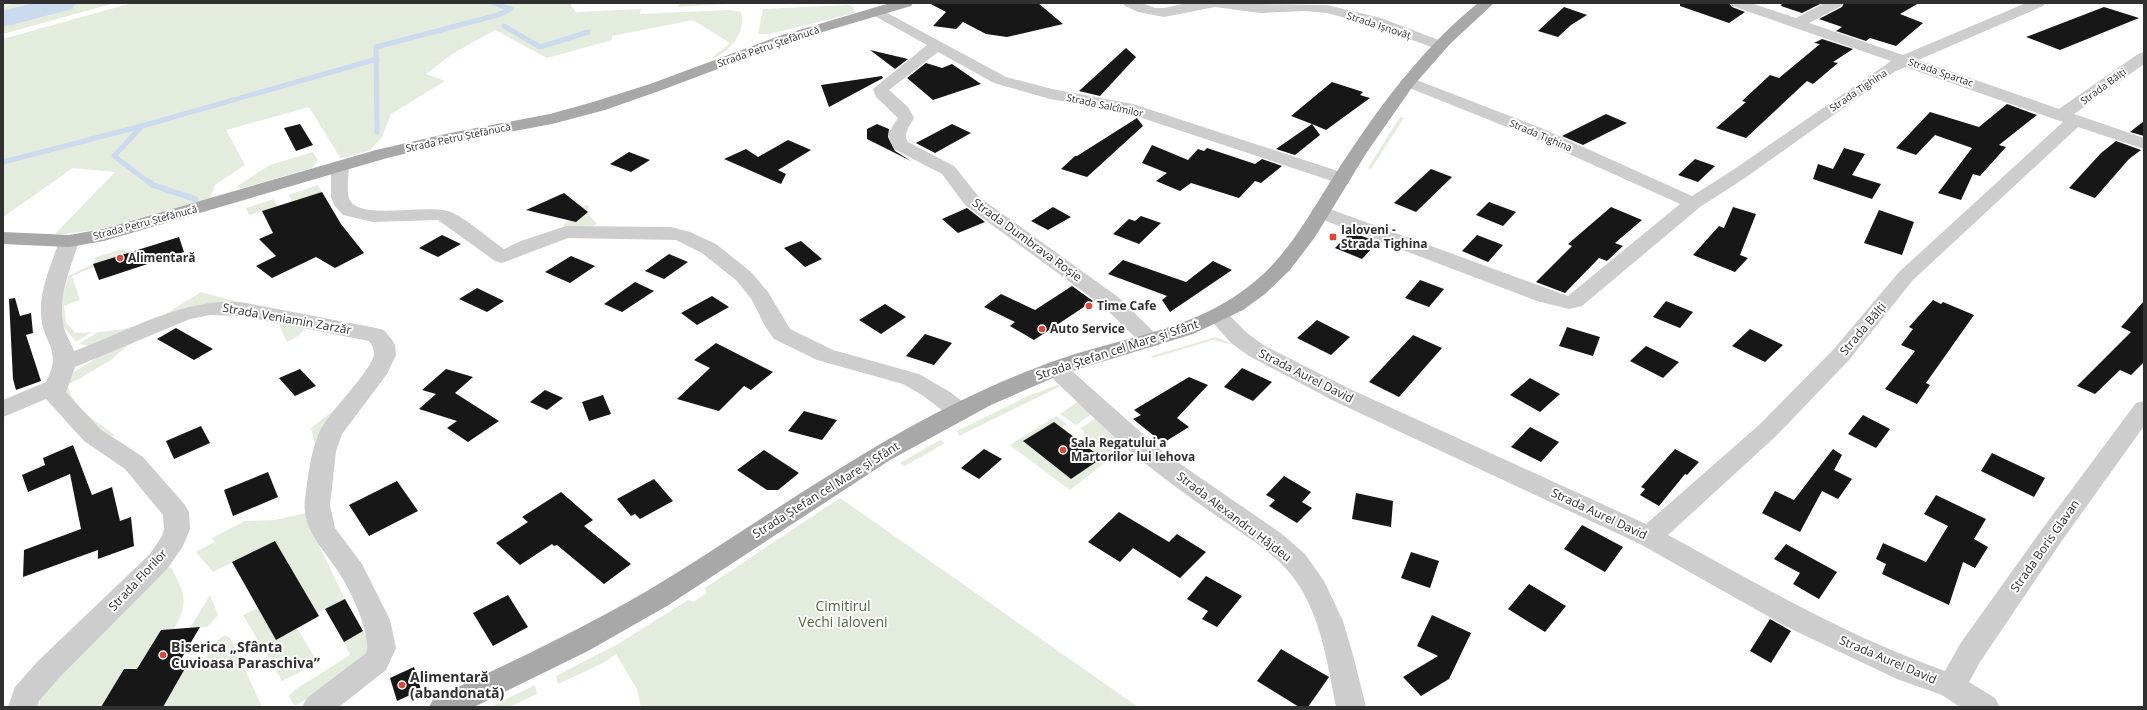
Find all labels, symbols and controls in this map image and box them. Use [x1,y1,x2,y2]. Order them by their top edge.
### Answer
street label: Strada Ișnovăț [1345,8,1413,42]
street label: Strada Petru Ștefănucă [715,22,821,70]
street label: Strada Spartac [1907,54,1976,90]
street label: Strada Bălți [2077,65,2129,107]
street label: Strada Tighina [1826,66,1890,114]
street label: Strada Salcîmilor [1065,90,1145,120]
street label: Strada Tighina [1508,116,1574,154]
street label: Strada Petru Ștefănucă [404,119,512,155]
street label: Strada Dumbrava Roșie [969,194,1086,285]
street label: Strada Petru Ștefănucă [91,201,199,243]
place label: Ialoveni - Strada Tighina [1341,221,1428,252]
marker: Ialoveni - Strada Tighina [1328,232,1338,242]
place label: Alimentară [128,249,196,266]
marker: Alimentară [115,253,125,263]
place label: Time Cafe [1097,297,1156,314]
street label: Strada Veniamin Zarzăr [221,299,353,338]
street label: Strada Bălți [1835,299,1890,359]
marker: Time Cafe [1084,301,1094,311]
street label: Strada Ștefan cel Mare și Sfânt [1033,315,1200,384]
place label: Auto Service [1050,320,1125,337]
marker: Auto Service [1037,324,1047,334]
street label: Strada Aurel David [1256,344,1356,407]
place label: Sala Regatului a Martorilor lui Iehova [1071,434,1195,465]
street label: Strada Ștefan cel Mare și Sfânt [749,437,902,542]
marker: Sala Regatului a Martorilor lui Iehova [1058,445,1068,455]
street label: Strada Alexandru Hâjdeu [1173,468,1295,565]
street label: Strada Aurel David [1548,484,1650,543]
street label: Strada Boris Glavan [2006,496,2083,596]
street label: Strada Florilor [104,545,171,614]
park label: Cimitirul Vechi Ialoveni [798,596,888,631]
street label: Strada Aurel David [1837,631,1939,688]
place label: Biserica „Sfânta Cuvioasa Paraschiva” [171,637,321,672]
marker: Biserica „Sfânta Cuvioasa Paraschiva” [158,650,168,660]
place label: Alimentară (abandonată) [410,667,504,702]
marker: Alimentară (abandonată) [397,680,407,690]

